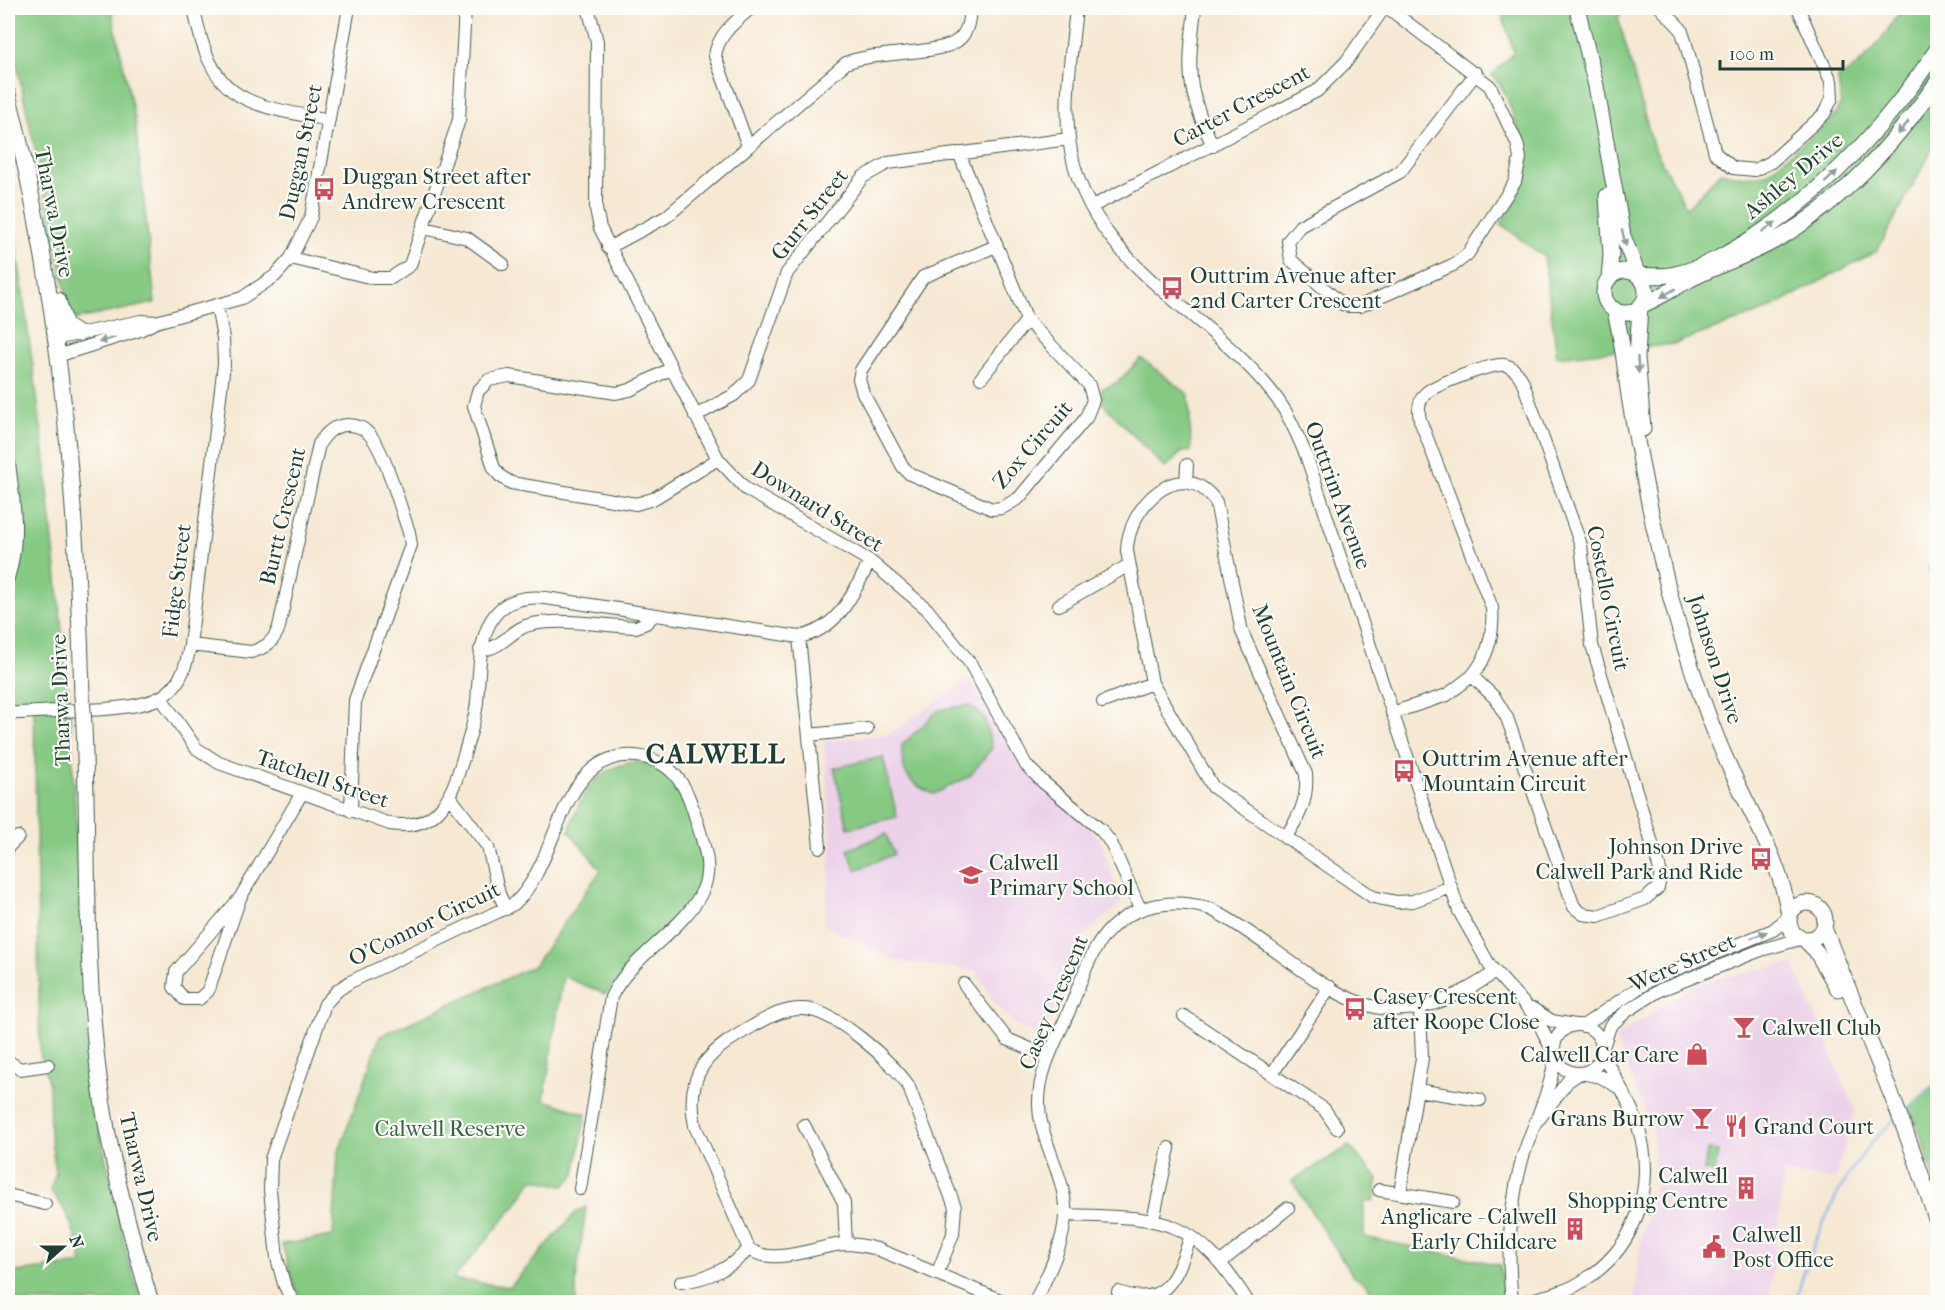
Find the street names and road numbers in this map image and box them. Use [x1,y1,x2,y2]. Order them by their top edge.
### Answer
street label: Carter Crescent [1169,59,1314,153]
street label: Duggan Street [274,82,328,223]
street label: Ashley Drive [1738,127,1849,225]
street label: Tharwa Drive [29,145,79,280]
street label: Gurr Street [766,163,854,266]
street label: Zox Circuit [987,395,1078,494]
street label: Outtrim Avenue [1299,418,1377,573]
street label: Burtt Crescent [254,445,311,588]
street label: Downard Street [747,456,888,558]
street label: Fidge Street [157,522,197,640]
street label: Costello Circuit [1581,523,1635,673]
street label: Johnson Drive [1681,590,1748,727]
street label: Mountain Circuit [1246,600,1332,763]
street label: Tharwa Drive [46,633,76,766]
street label: Tatchell Street [253,744,393,814]
street label: O'Connor Circuit [344,876,505,972]
street label: Were Street [1624,928,1740,998]
street label: Casey Crescent [1014,931,1094,1074]
street label: Tharwa Drive [114,1110,169,1245]

